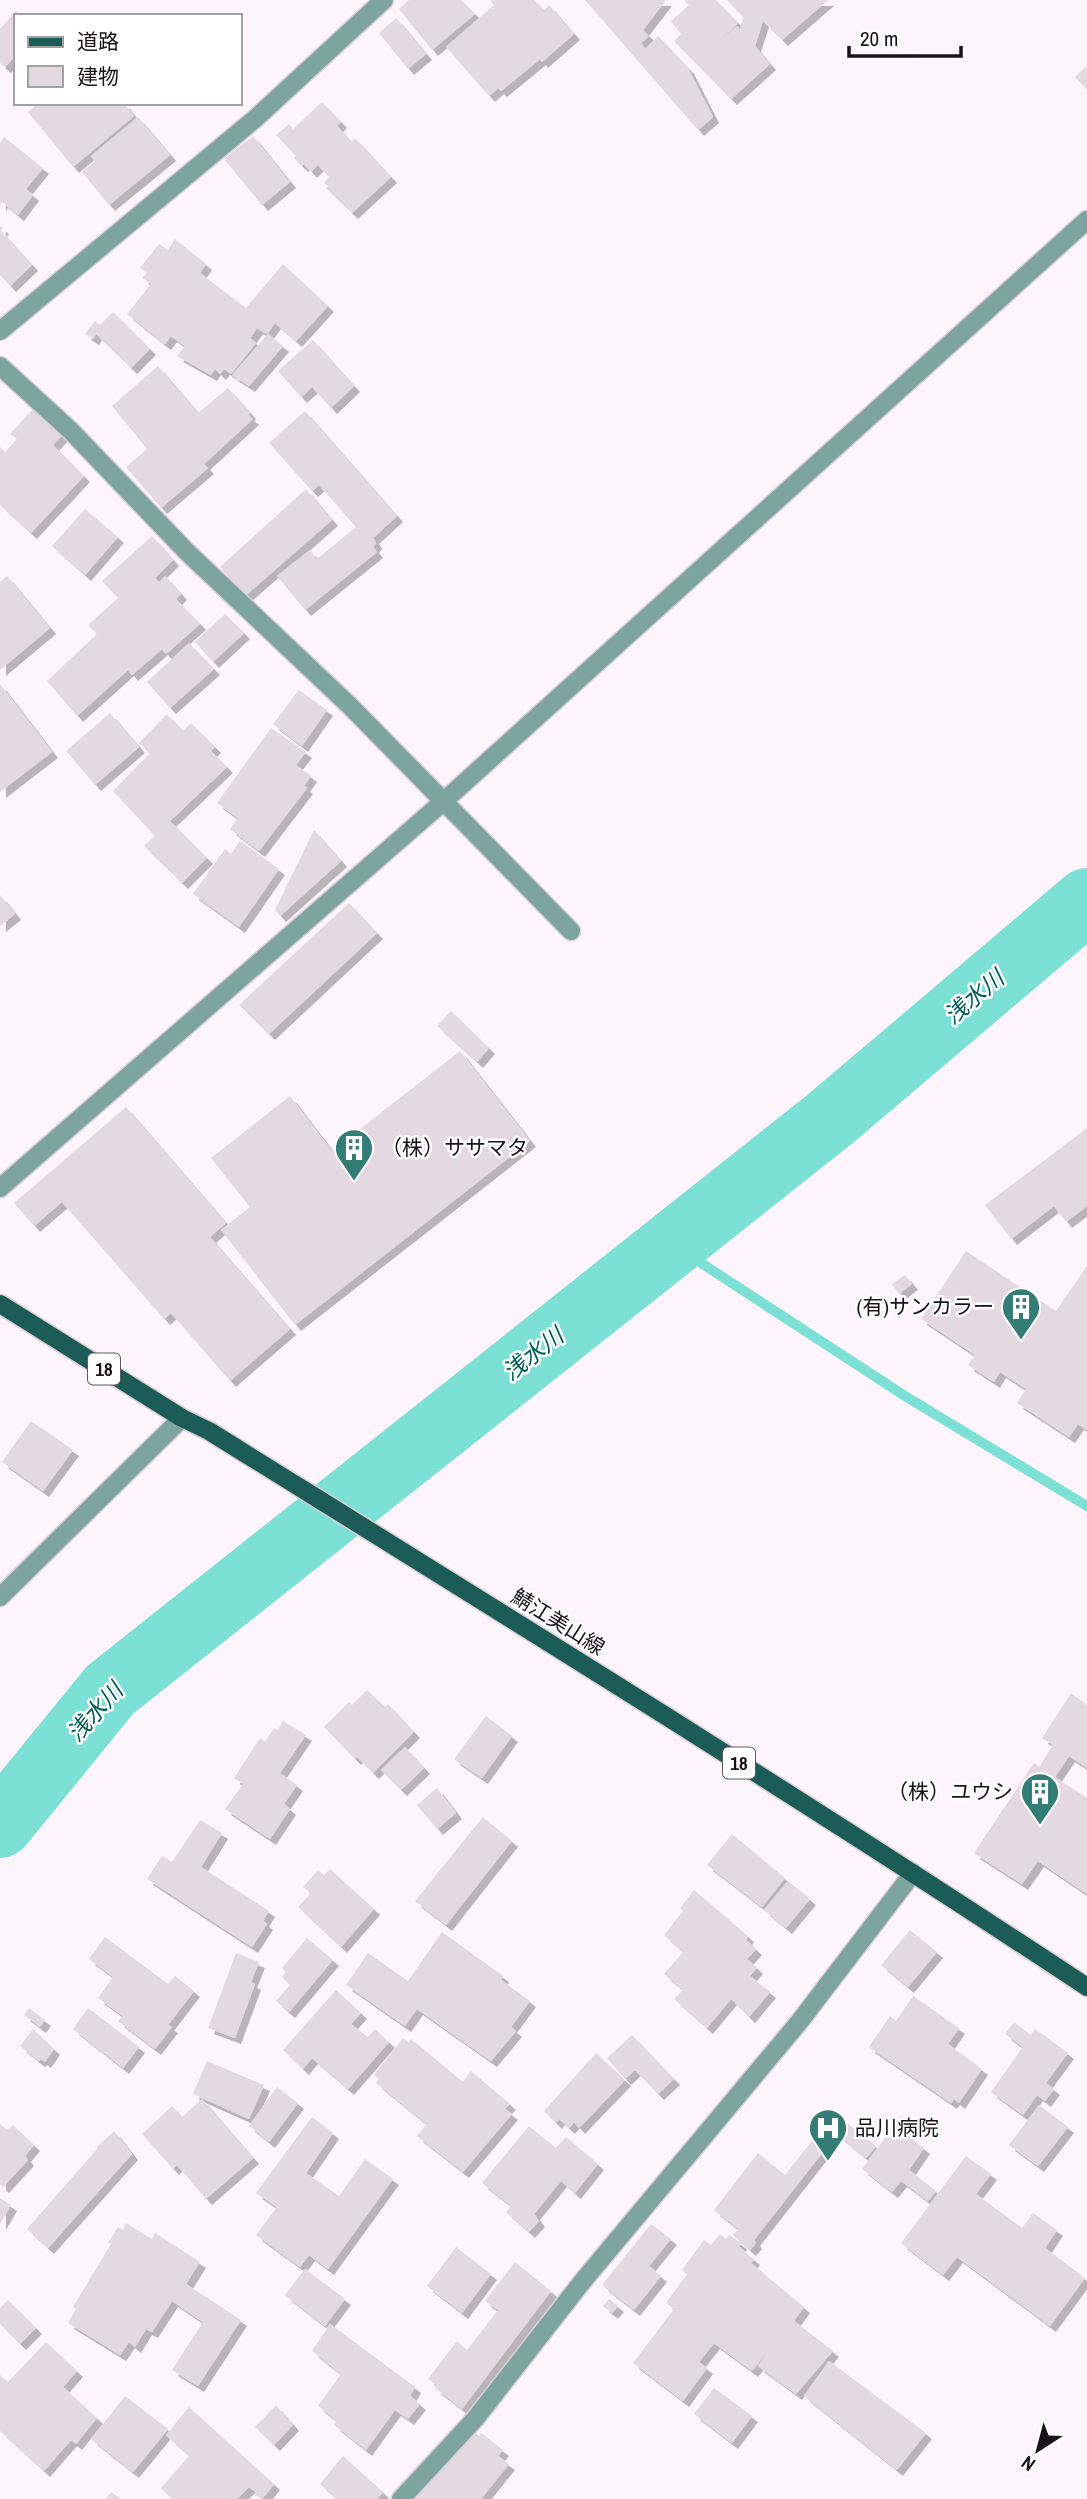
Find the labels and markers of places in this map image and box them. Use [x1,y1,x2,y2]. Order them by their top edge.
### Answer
building icon: （株）ササマタ [333,1127,375,1182]
place label: （株）ササマタ [381,1133,528,1162]
building icon: (有)サンカラー [1000,1286,1042,1341]
place label: (有)サンカラー [857,1292,994,1321]
building icon: （株）ユウシ [1019,1771,1061,1826]
place label: （株）ユウシ [887,1777,1013,1806]
hospital icon: 品川病院 [807,2107,849,2162]
place label: 品川病院 [855,2113,939,2142]

